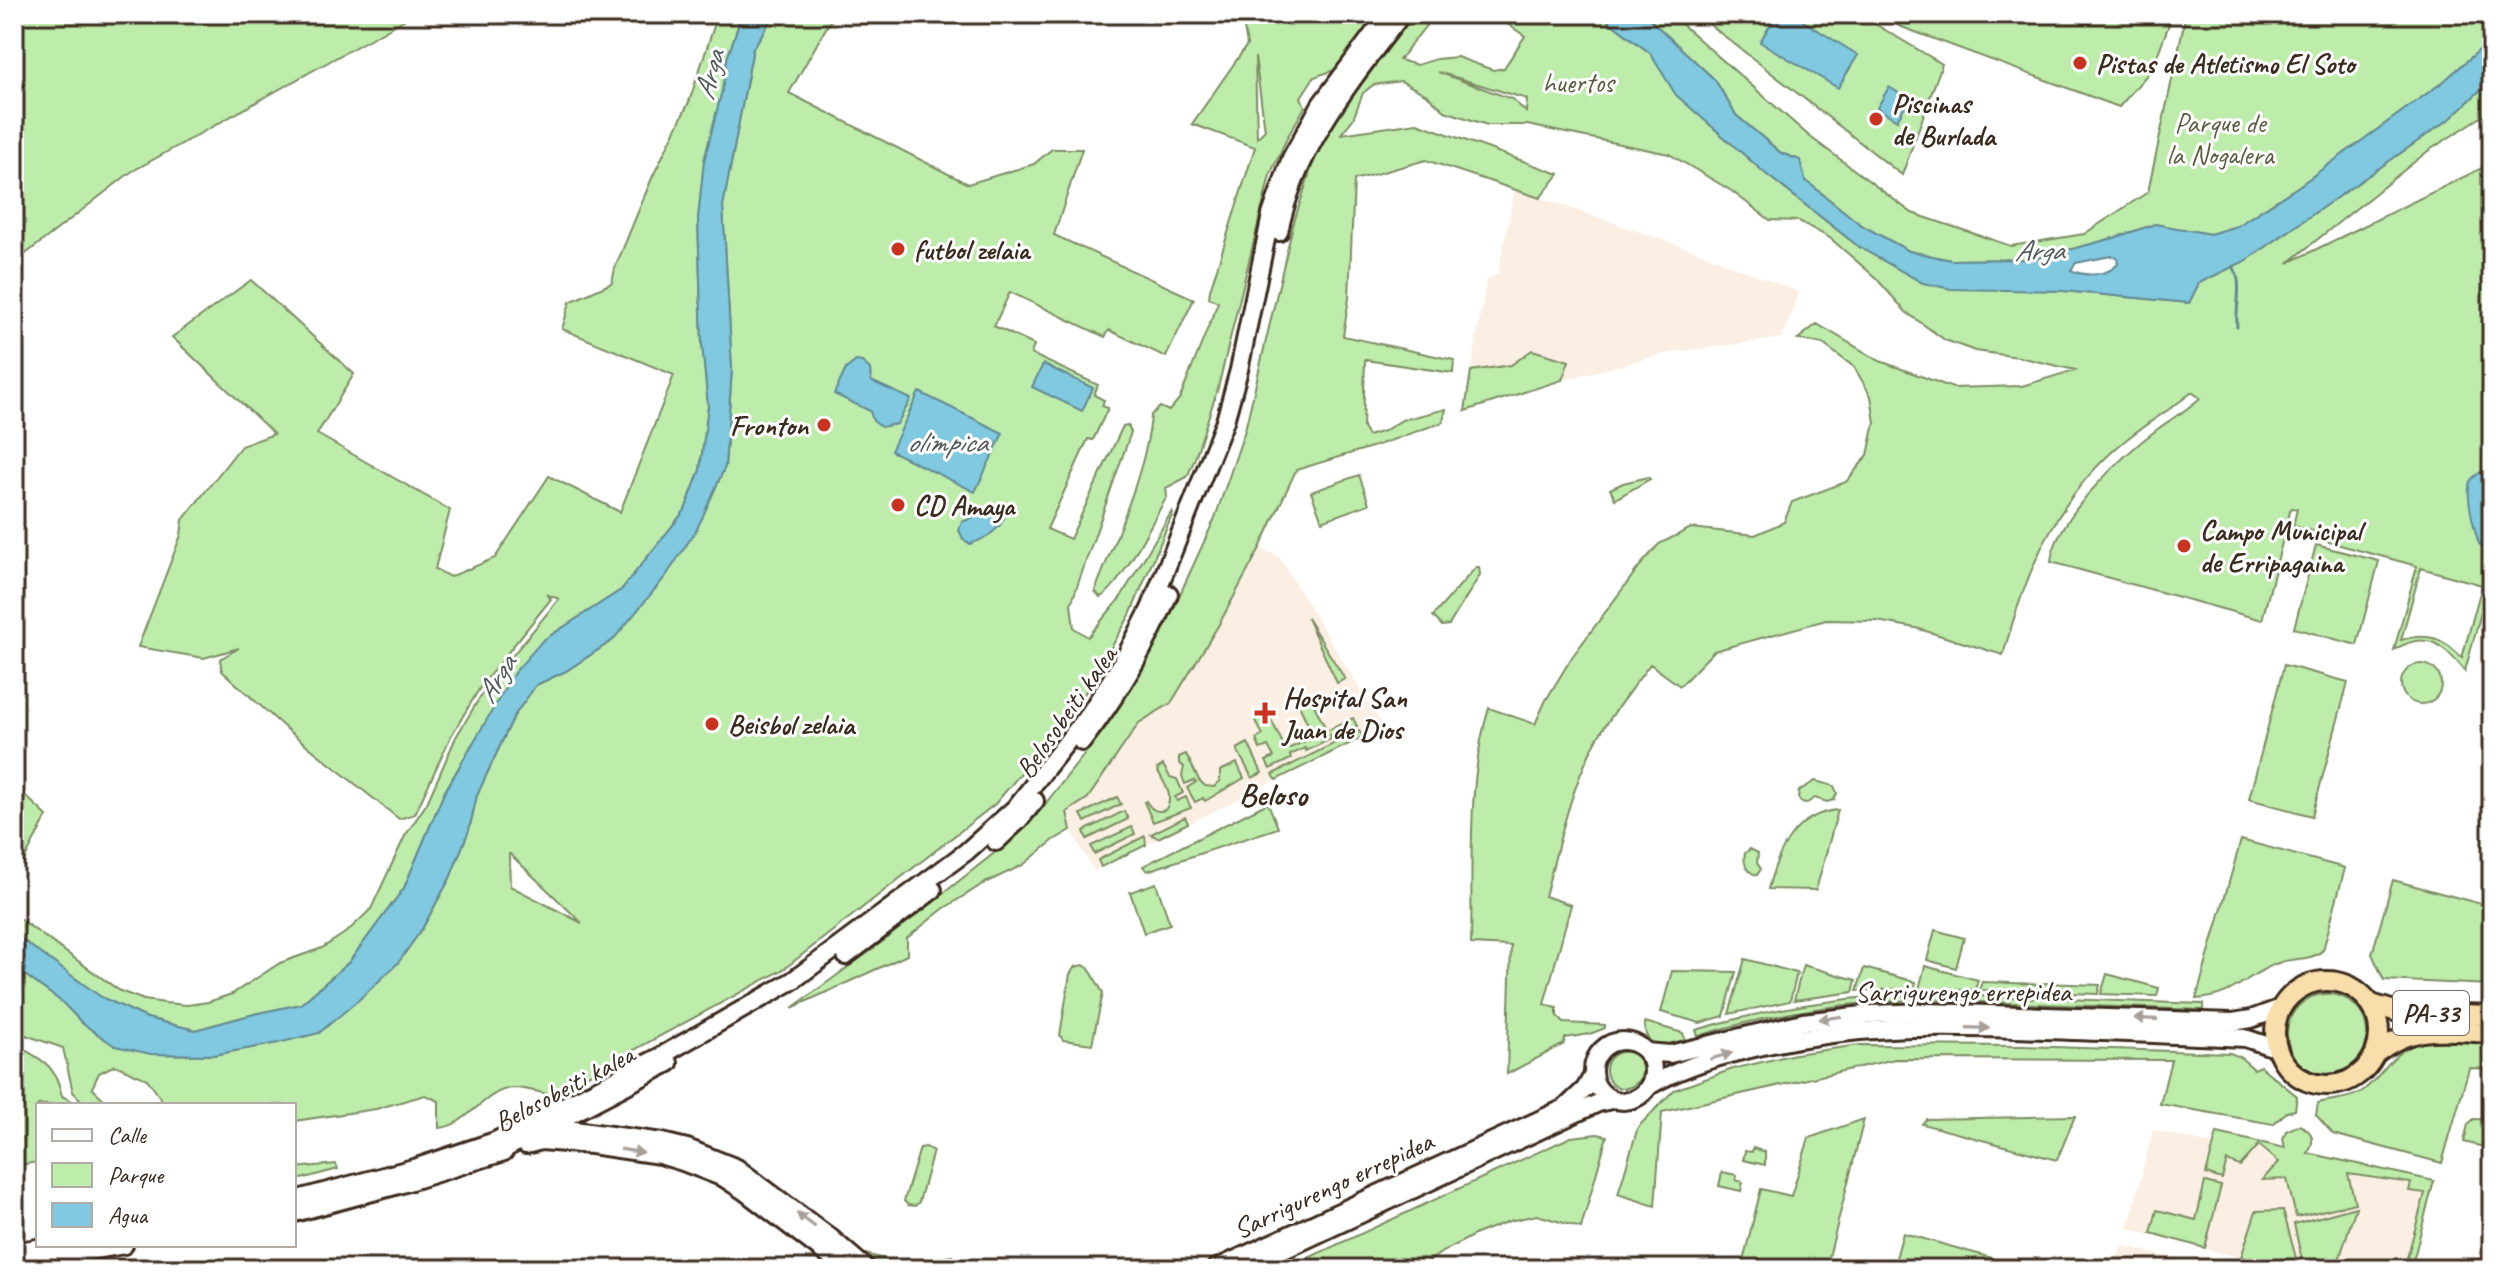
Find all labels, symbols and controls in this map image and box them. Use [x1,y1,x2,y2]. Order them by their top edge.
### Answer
water label: Arga [685,44,734,104]
place label: Pistas de Atletismo El Soto [2096,46,2357,81]
marker: Pistas de Atletismo El Soto [2071,54,2089,72]
park label: huertos [1542,65,1616,100]
place label: Piscinas de Burlada [1892,86,1997,153]
park label: Parque de la Nogalera [2167,105,2275,172]
marker: Piscinas de Burlada [1867,110,1885,128]
water label: Arga [2014,231,2067,269]
place label: futbol zelaia [914,232,1031,267]
marker: futbol zelaia [889,240,907,258]
place label: Fronton [730,408,809,443]
marker: Fronton [815,416,833,434]
water label: olimpica [907,423,990,461]
place label: CD Amaya [914,488,1017,524]
marker: CD Amaya [889,496,907,514]
place label: Campo Municipal de Erripagaina [2200,513,2366,580]
marker: Campo Municipal de Erripagaina [2175,537,2193,555]
street label: Belosobeiti kalea [1008,637,1126,785]
water label: Arga [467,646,526,710]
place label: Hospital San Juan de Dios [1281,680,1408,747]
marker: Hospital San Juan de Dios [1254,702,1276,724]
place label: Beisbol zelaia [728,707,857,742]
marker: Beisbol zelaia [703,715,721,733]
district label: Beloso [1239,774,1309,815]
street label: Sarrigurengo errepidea [1855,974,2073,1009]
road number: PA-33 [2393,991,2469,1035]
one-way arrow [1817,1012,1842,1025]
one-way arrow [2133,1013,2158,1026]
one-way arrow [1966,1021,1991,1034]
street label: Belosobeiti kalea [488,1035,642,1139]
one-way arrow [1709,1050,1734,1062]
legend [36,1103,296,1247]
text: Calle [108,1120,148,1150]
street label: Sarrigurengo errepidea [1228,1123,1440,1247]
one-way arrow [619,1145,644,1158]
text: Parque [108,1160,165,1190]
text: Agua [108,1200,148,1230]
one-way arrow [796,1213,817,1228]

